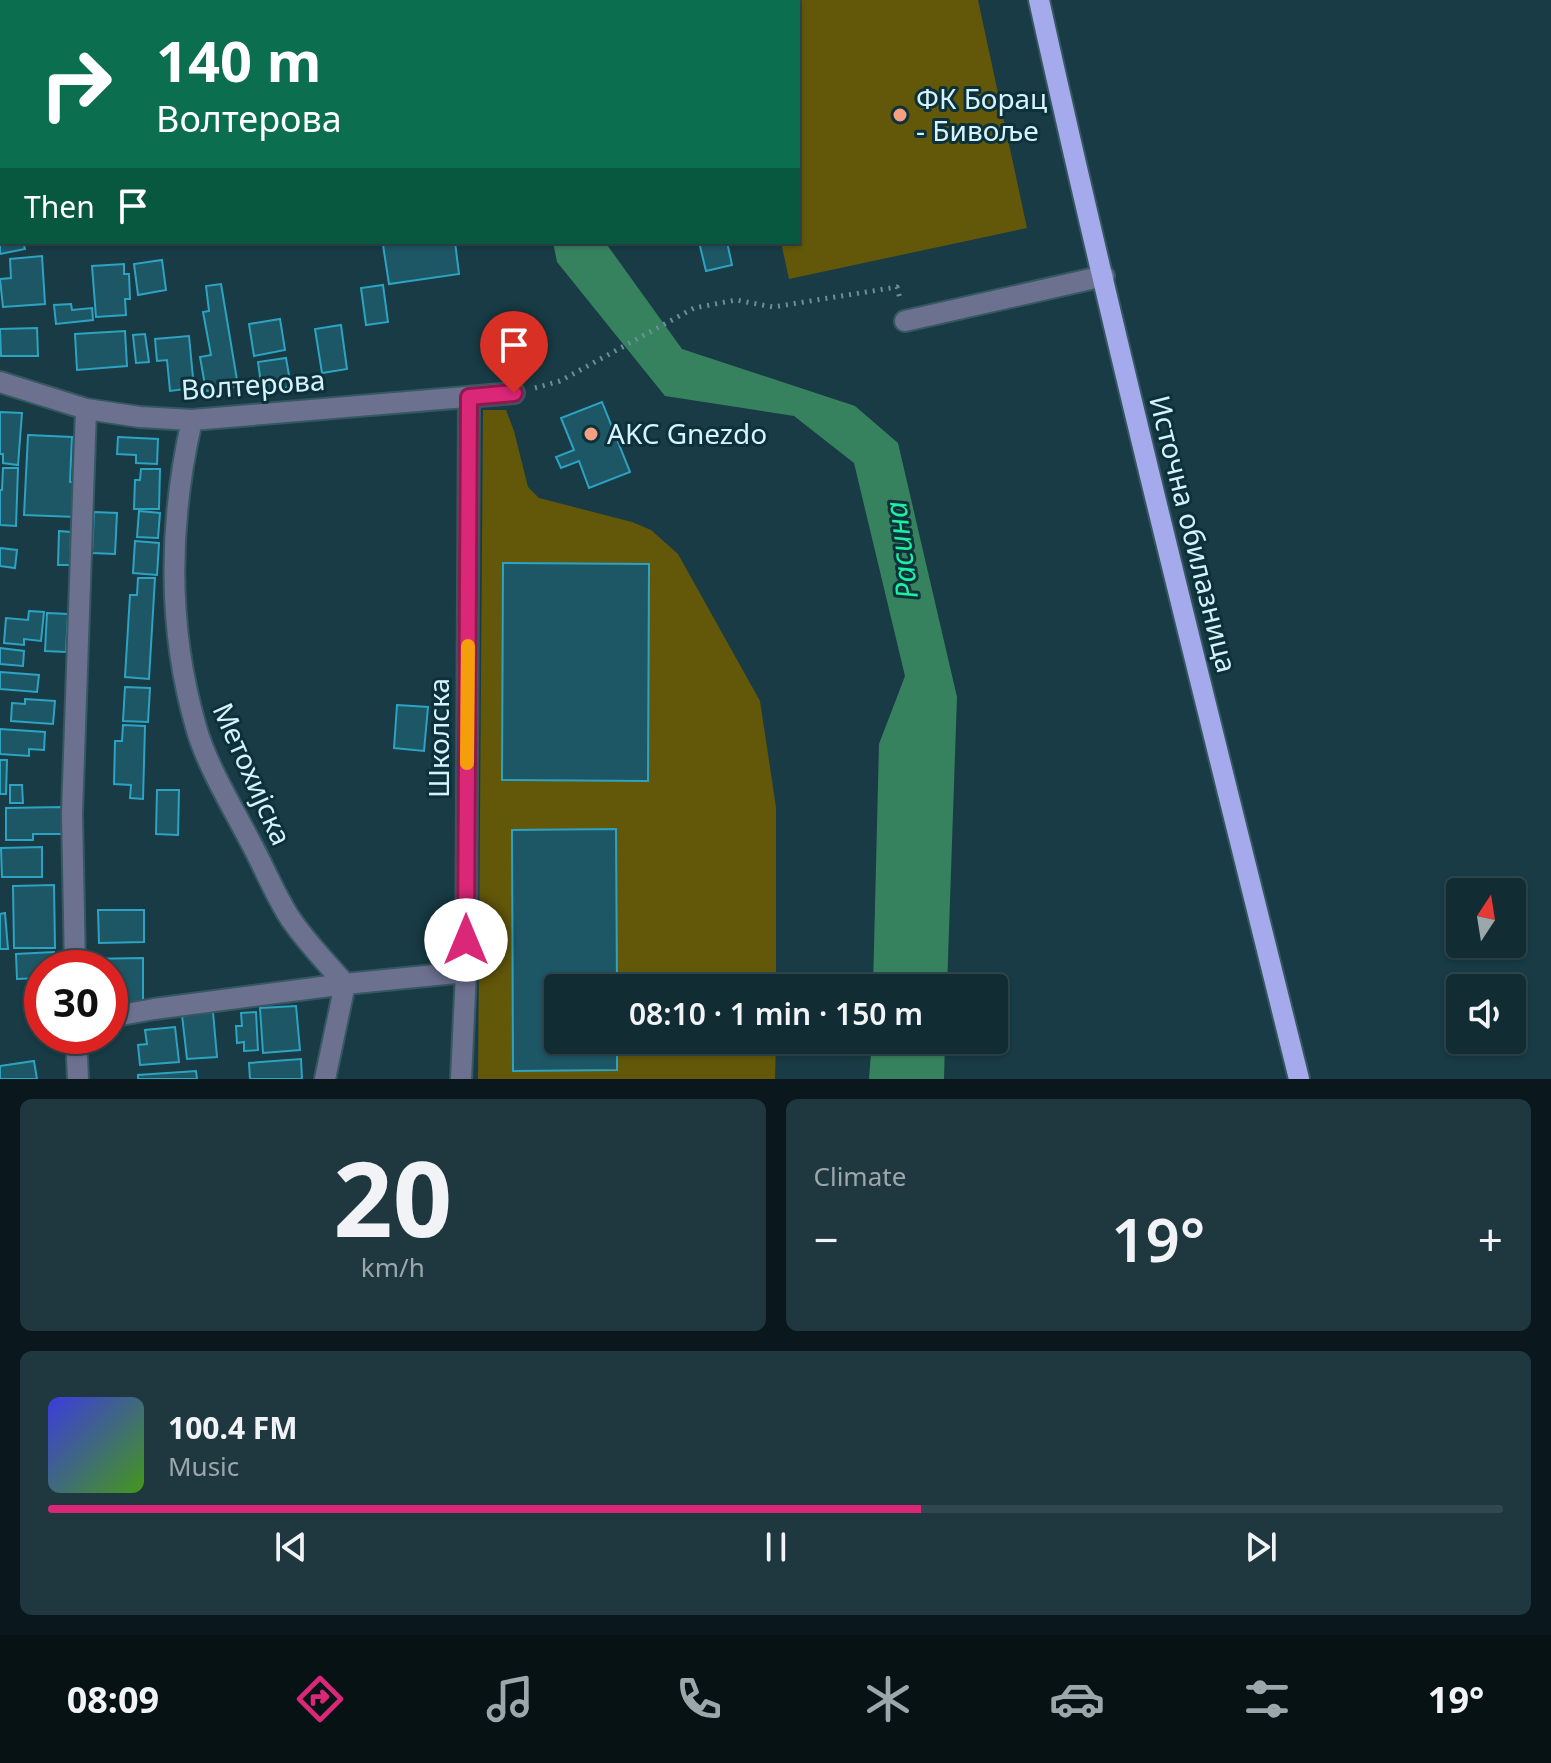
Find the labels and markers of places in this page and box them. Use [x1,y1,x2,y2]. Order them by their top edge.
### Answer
place label: ФК Борац - Бивоље [916,79,1047,149]
marker: ФК Борац - Бивоље [891,106,909,124]
pin [480,311,548,393]
place label: AKC Gnezdo [607,414,767,452]
marker: AKC Gnezdo [582,425,600,443]

